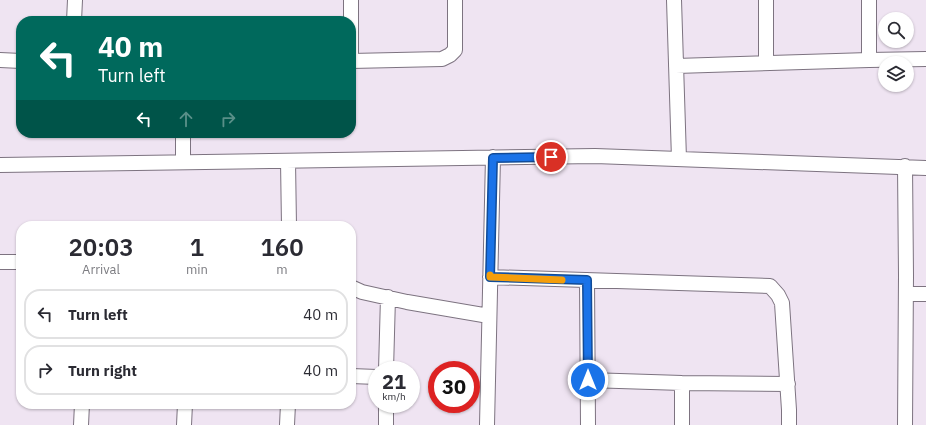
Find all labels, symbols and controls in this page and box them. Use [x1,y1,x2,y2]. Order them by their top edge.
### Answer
map controls [878,12,914,92]
button: search [878,12,914,48]
text: 40 m [98,28,163,65]
icon: left [32,32,84,84]
button: layers [878,56,914,92]
text: Turn left [98,64,166,87]
icon: left [133,108,155,130]
icon: ahead [175,108,197,130]
icon: right [217,108,239,130]
pin [534,140,568,174]
icon: arrive [540,146,562,168]
text: 20:03 [68,231,134,263]
text: 1 [190,231,204,263]
text: 160 [260,231,304,263]
text: Arrival [82,261,120,278]
text: min [186,261,208,278]
text: m [276,261,288,278]
icon: left [34,303,56,325]
text: Turn left [68,305,128,324]
text: 40 m [303,305,338,324]
icon: right [34,359,56,381]
position arrow [567,359,609,401]
text: Turn right [68,361,137,380]
text: 40 m [303,361,338,380]
speed limit sign: 30 [428,361,480,413]
text: 21 [382,368,406,395]
text: km/h [382,390,406,403]

